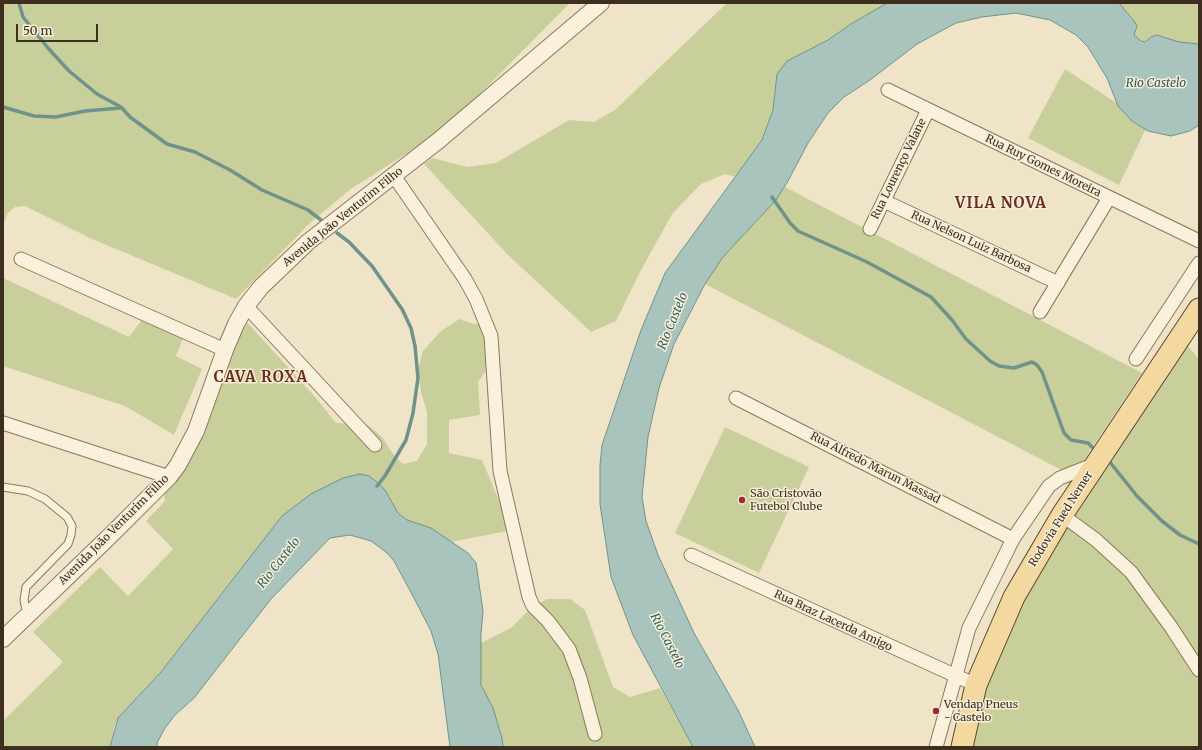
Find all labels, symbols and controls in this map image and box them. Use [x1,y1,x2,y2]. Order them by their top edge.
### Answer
scale bar [18,16,100,42]
text: 50 m [23,23,52,38]
water label: Rio Castelo [1126,77,1186,91]
street label: Rua Lourenço Valane [869,117,929,221]
street label: Rua Ruy Gomes Moreira [983,132,1103,200]
street label: Avenida João Venturim Filho [280,165,406,269]
district label: VILA NOVA [955,195,1047,213]
street label: Rua Nelson Luiz Barbosa [909,208,1033,276]
water label: Rio Castelo [655,290,691,352]
district label: CAVA ROXA [214,369,308,387]
street label: Rua Alfredo Marun Massad [808,430,942,506]
street label: Rodovia Fued Nemer [1026,469,1096,569]
street label: Avenida João Venturim Filho [56,472,172,588]
place label: São Cristovão Futebol Clube [750,487,822,513]
marker: São Cristovão Futebol Clube [737,495,747,505]
water label: Rio Castelo [255,535,303,591]
street label: Rua Braz Lacerda Amigo [772,588,894,654]
water label: Rio Castelo [647,611,687,671]
place label: Vendap Pneus - Castelo [944,698,1018,724]
marker: Vendap Pneus - Castelo [931,706,941,716]

